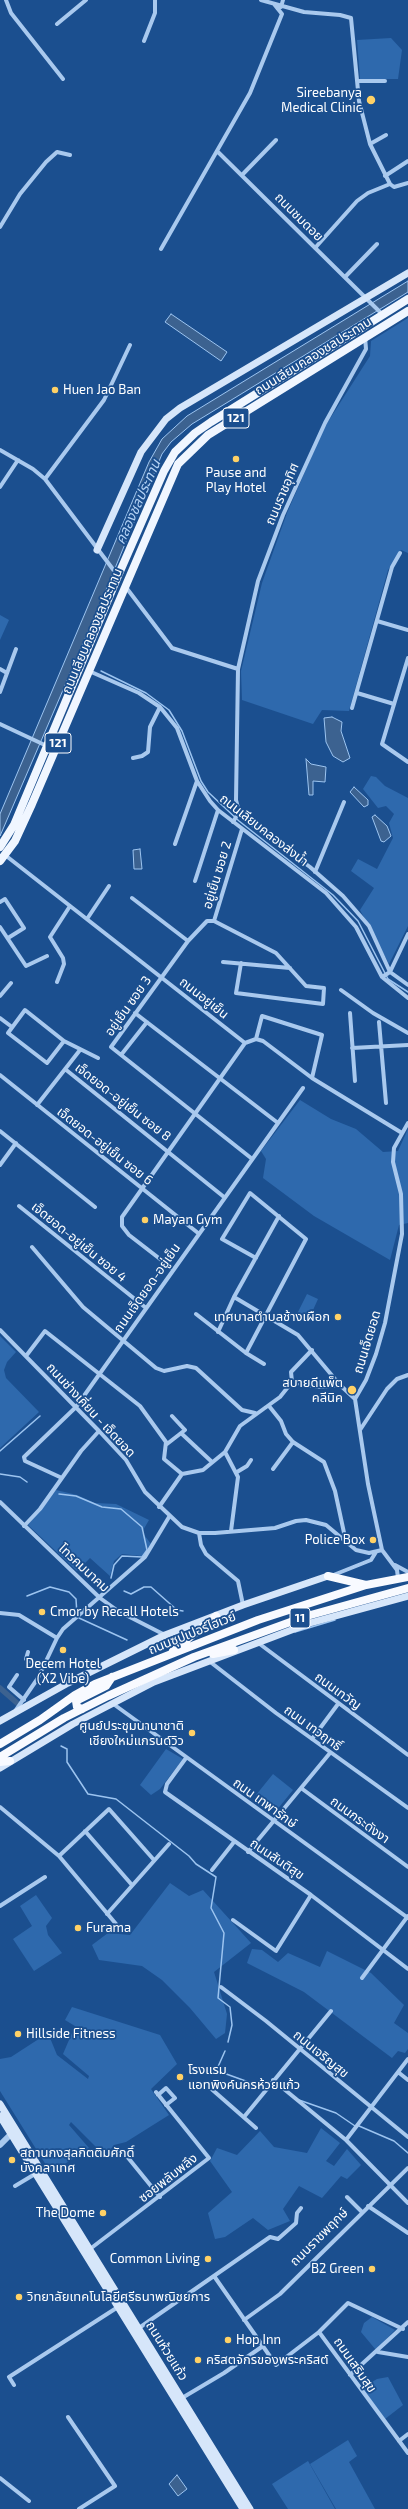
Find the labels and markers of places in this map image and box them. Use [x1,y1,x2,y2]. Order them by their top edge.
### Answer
place label: Sireebanya Medical Clinic [281,85,362,116]
marker: Sireebanya Medical Clinic [365,94,377,106]
place label: Huen Jao Ban [63,382,141,398]
marker: Huen Jao Ban [50,385,60,395]
marker: Pause and Play Hotel [231,454,241,464]
place label: Pause and Play Hotel [206,465,266,496]
place label: Mayan Gym [153,1212,222,1228]
marker: Mayan Gym [140,1215,150,1225]
place label: เทศบาลตำบลช้างเผือก [214,1309,330,1325]
marker: เทศบาลตำบลช้างเผือก [333,1312,343,1322]
place label: สบายดีแพ็ต คลีนิค [282,1375,343,1406]
marker: สบายดีแพ็ต คลีนิค [346,1384,358,1396]
place label: Police Box [305,1532,365,1548]
marker: Police Box [368,1535,378,1545]
place label: Cmor by Recall Hotels [50,1604,179,1620]
marker: Cmor by Recall Hotels [37,1607,47,1617]
marker: Decem Hotel (X2 Vibe) [58,1645,68,1655]
place label: Decem Hotel (X2 Vibe) [26,1656,100,1687]
place label: ศูนย์ประชุมนานาชาติ เชียงใหม่แกรนด์วิว [79,1718,184,1749]
marker: ศูนย์ประชุมนานาชาติ เชียงใหม่แกรนด์วิว [187,1728,197,1738]
place label: Furama [86,1920,131,1936]
marker: Furama [73,1923,83,1933]
place label: Hillside Fitness [26,2026,116,2042]
marker: Hillside Fitness [13,2029,23,2039]
place label: โรงแรม แอทพิงค์นครห้วยแก้ว [188,2062,300,2093]
marker: โรงแรม แอทพิงค์นครห้วยแก้ว [175,2072,185,2082]
place label: สถานกงสุลกิตติมศักดิ์ บังคลาเทศ [20,2145,134,2176]
marker: สถานกงสุลกิตติมศักดิ์ บังคลาเทศ [7,2155,17,2165]
place label: The Dome [36,2205,95,2221]
marker: The Dome [98,2208,108,2218]
place label: Common Living [110,2251,200,2267]
marker: Common Living [203,2254,213,2264]
place label: B2 Green [311,2261,364,2277]
marker: B2 Green [367,2264,377,2274]
place label: วิทยาลัยเทคโนโลยีศรีธนาพณิชยการ [27,2289,210,2305]
marker: วิทยาลัยเทคโนโลยีศรีธนาพณิชยการ [14,2292,24,2302]
place label: Hop Inn [236,2332,281,2348]
marker: Hop Inn [223,2335,233,2345]
place label: คริสตจักรของพระคริสต์ [206,2352,328,2368]
marker: คริสตจักรของพระคริสต์ [193,2355,203,2365]

